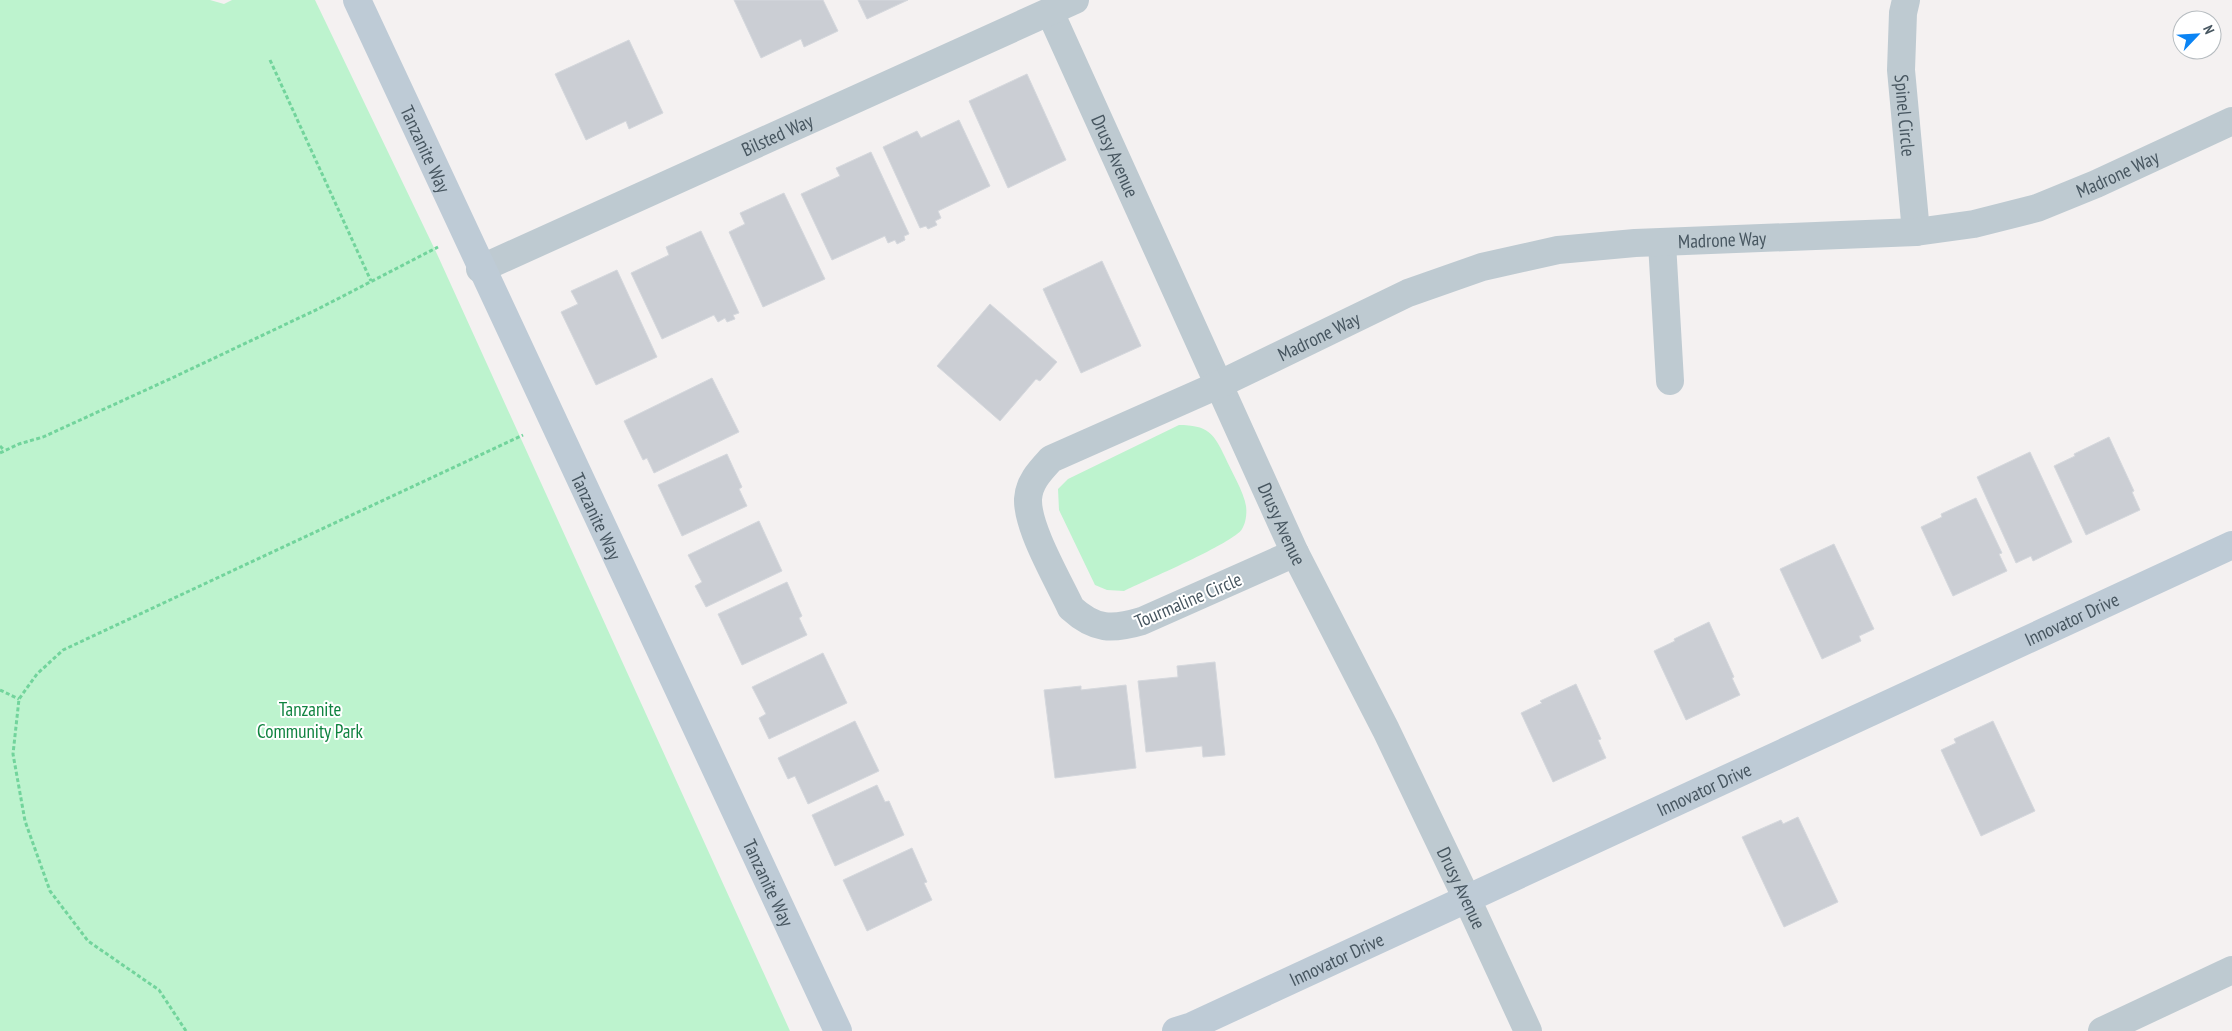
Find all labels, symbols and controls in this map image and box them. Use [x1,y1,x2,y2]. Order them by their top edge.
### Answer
north arrow [2172,10,2222,60]
text: N [2199,22,2219,37]
street label: Spinel Circle [1889,73,1921,158]
street label: Tanzanite Way [395,102,456,197]
street label: Bilsted Way [738,108,817,161]
street label: Drusy Avenue [1086,111,1144,201]
street label: Madrone Way [2073,144,2163,203]
street label: Madrone Way [1678,226,1768,253]
street label: Madrone Way [1274,306,1364,366]
street label: Tanzanite Way [566,469,627,564]
street label: Drusy Avenue [1253,479,1311,569]
street label: Tourmaline Circle [1131,567,1245,633]
street label: Innovator Drive [2021,587,2123,651]
park label: Tanzanite Community Park [257,697,364,743]
street label: Innovator Drive [1653,757,1755,821]
street label: Tanzanite Way [738,836,799,931]
street label: Drusy Avenue [1432,843,1491,933]
street label: Innovator Drive [1286,927,1388,991]

